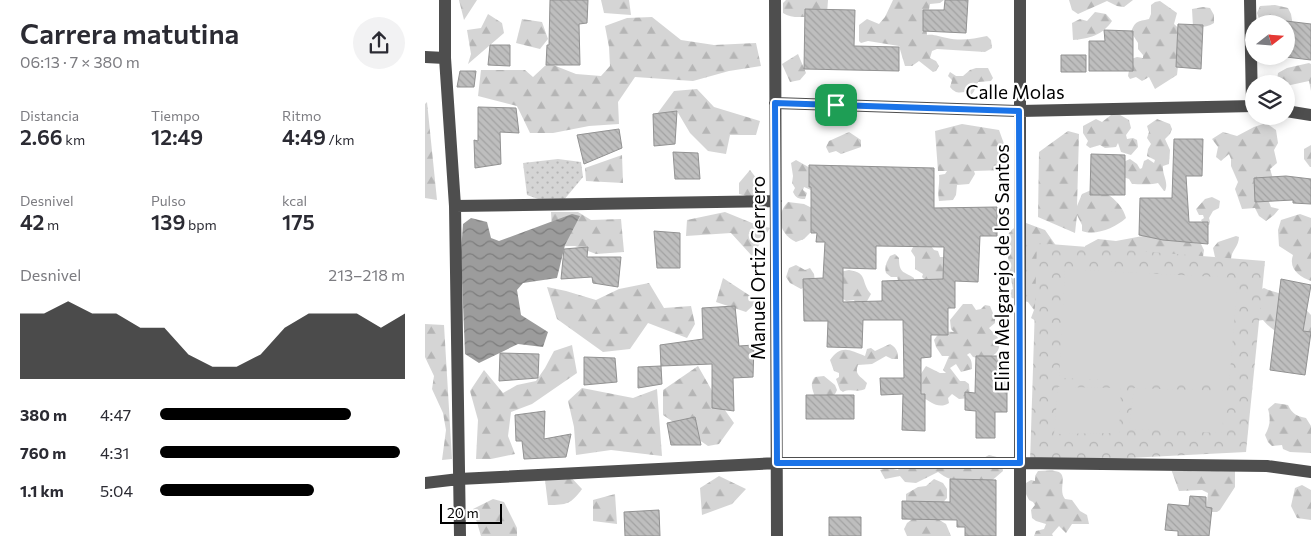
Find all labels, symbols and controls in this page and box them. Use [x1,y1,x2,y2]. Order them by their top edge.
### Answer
north arrow [1245,15,1295,65]
map controls [1245,15,1295,125]
text: Carrera matutina [20,16,239,50]
button: share [353,17,405,69]
text: 06:13 · 7 × 380 m [20,52,140,71]
button: layers [1245,75,1295,125]
street label: Calle Molas [965,80,1065,103]
pin [815,84,857,126]
icon: arrive [822,91,850,119]
text: Distancia [20,107,79,124]
text: Tiempo [151,107,200,124]
text: Ritmo [282,107,321,124]
text: 2.66 [20,124,63,149]
text: 12:49 [151,124,203,149]
text: 4:49 [282,124,326,149]
text: km [63,131,85,148]
text: /km [326,131,355,148]
street label: Elina Melgarejo de los Santos [990,144,1013,392]
street label: Manuel Ortiz Gerrero [746,176,769,360]
text: Desnivel [20,192,74,209]
text: Pulso [151,192,186,209]
text: kcal [282,192,307,209]
text: 42 [20,209,44,234]
text: 139 [151,209,185,234]
text: 175 [282,209,315,234]
text: m [44,216,59,233]
text: bpm [185,216,217,233]
text: Desnivel [20,265,81,284]
text: 213–218 m [328,265,405,284]
text: 380 m [20,405,67,424]
text: 4:47 [100,405,131,424]
text: 760 m [20,443,66,462]
text: 4:31 [100,443,129,462]
text: 1.1 km [20,481,64,500]
text: 5:04 [100,481,133,500]
scale bar [440,501,503,524]
text: 20 m [447,504,479,521]

